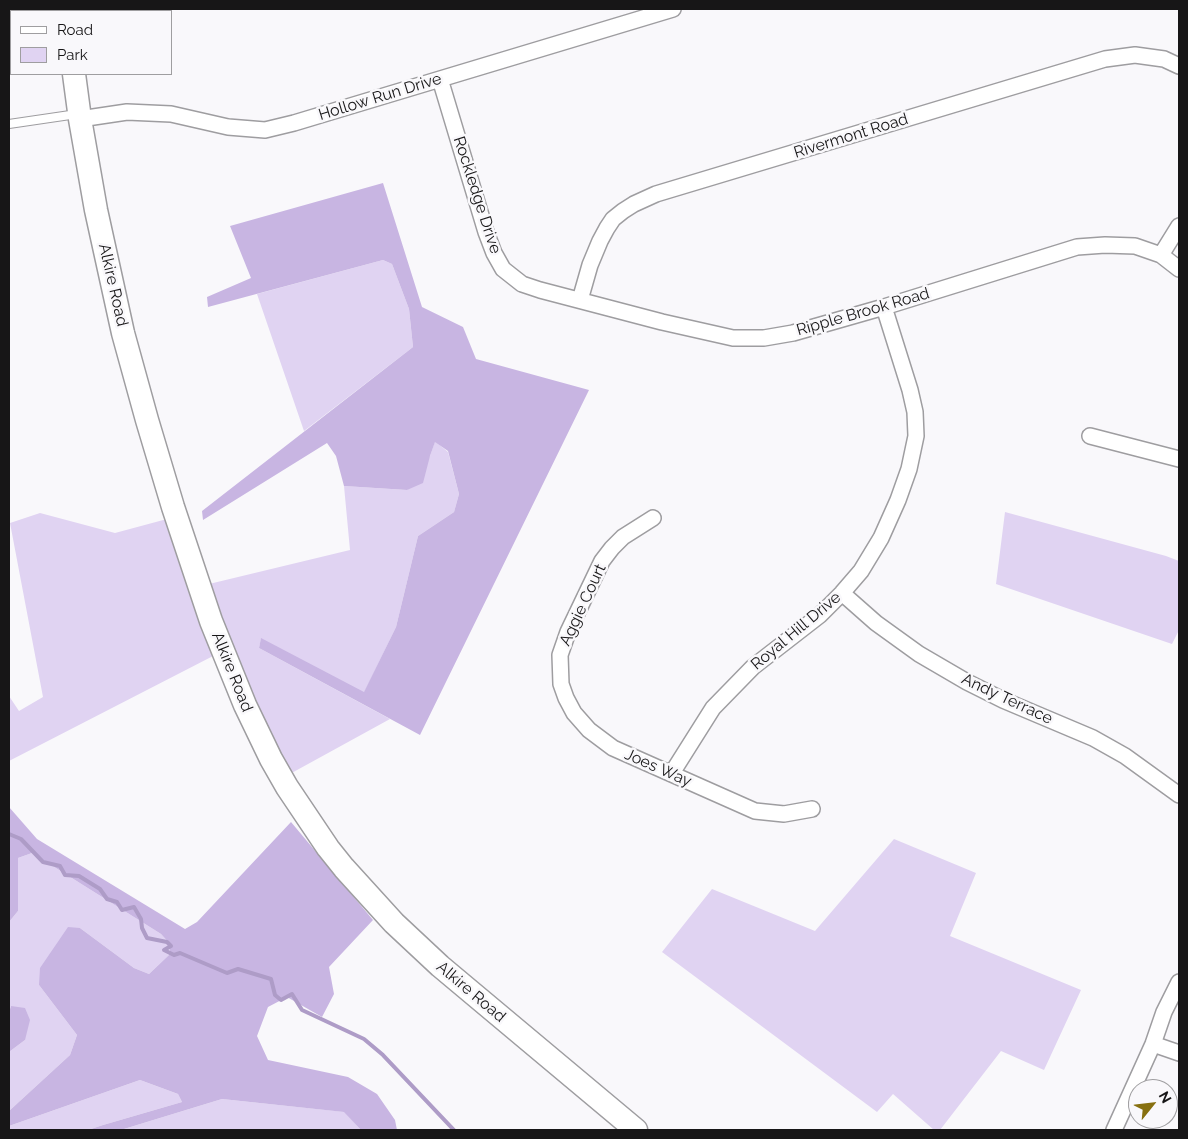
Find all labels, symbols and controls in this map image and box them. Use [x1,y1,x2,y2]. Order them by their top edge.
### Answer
legend [10,10,172,75]
text: Road [57,21,93,39]
text: Park [57,46,88,64]
street label: Hollow Run Drive [316,69,444,125]
street label: Rivermont Road [792,110,910,162]
street label: Rockledge Drive [449,134,505,256]
street label: Alkire Road [94,242,132,328]
street label: Ripple Brook Road [794,284,932,340]
street label: Aggie Court [556,561,610,649]
street label: Royal Hill Drive [747,588,845,674]
street label: Alkire Road [207,629,257,715]
street label: Andy Terrace [958,670,1056,728]
street label: Joes Way [622,745,694,791]
street label: Alkire Road [433,958,509,1026]
north arrow [1128,1079,1178,1129]
text: N [1156,1089,1175,1106]

